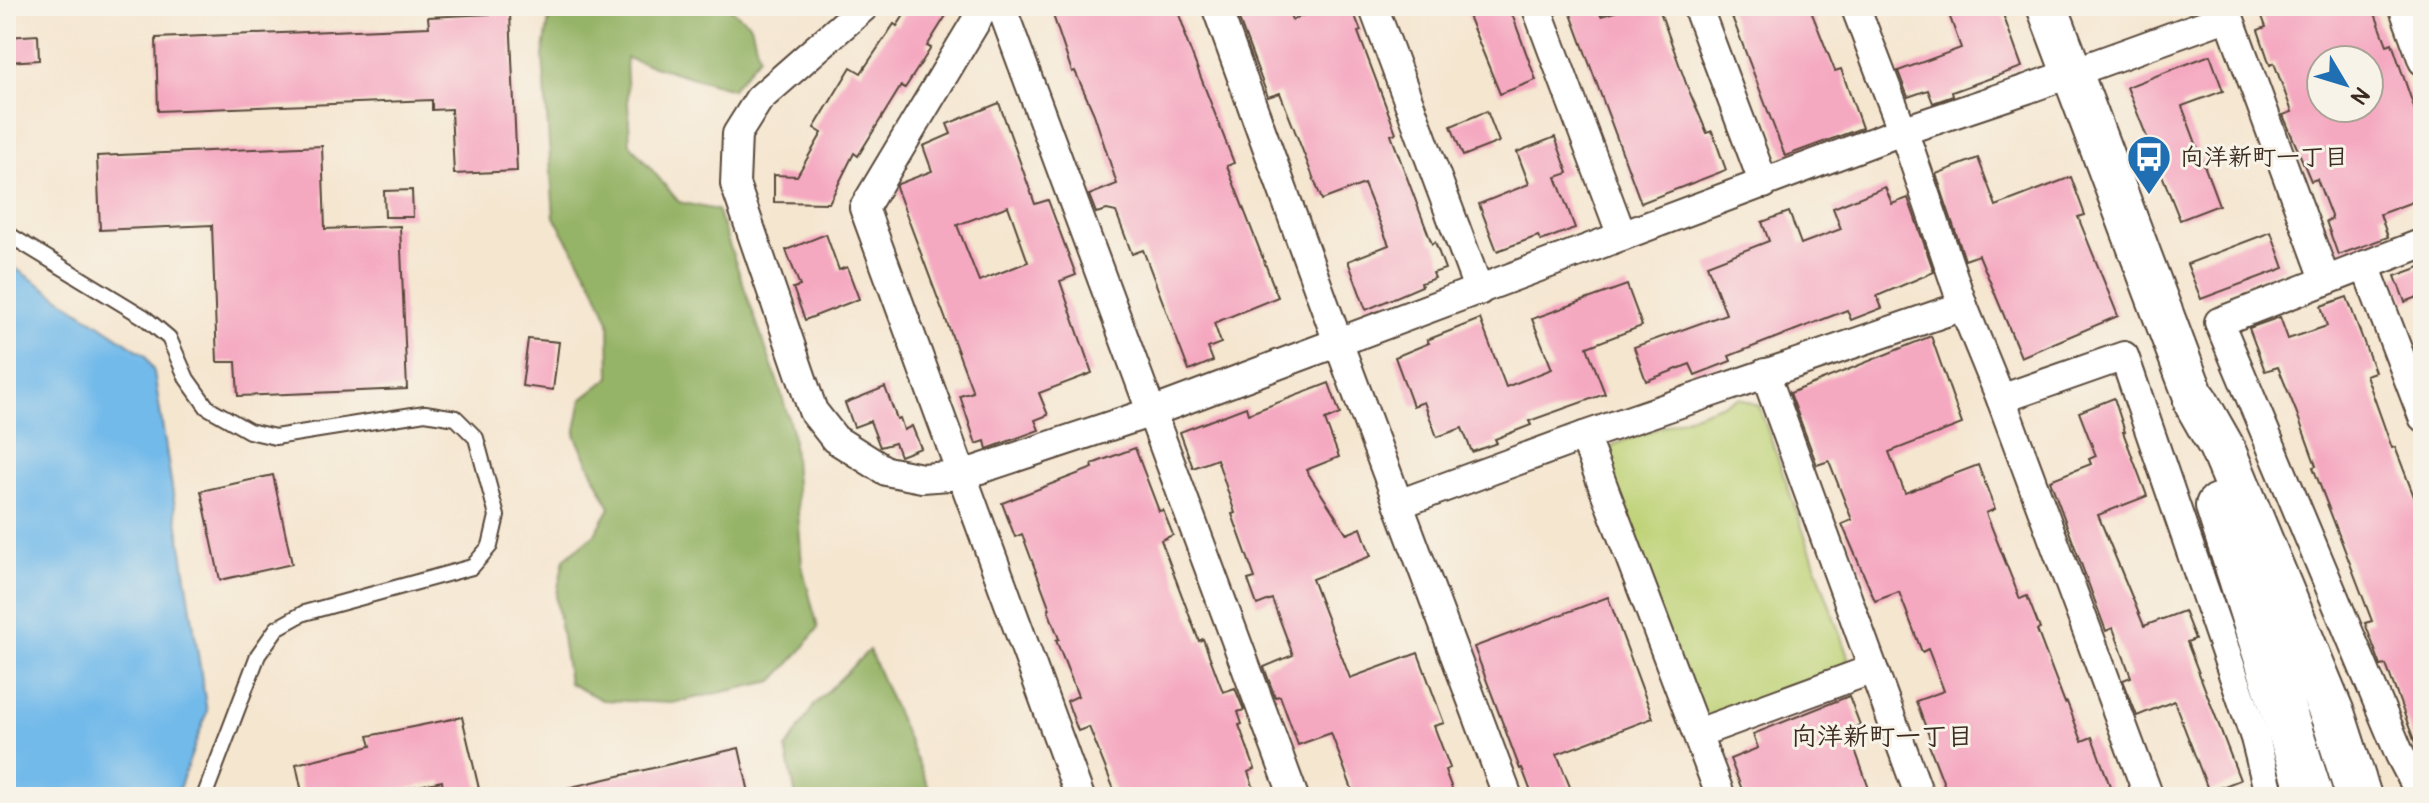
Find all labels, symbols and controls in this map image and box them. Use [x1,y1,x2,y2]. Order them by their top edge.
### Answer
north arrow [2305,44,2385,124]
text: N [2344,81,2376,110]
bus stop icon: 向洋新町一丁目 [2125,133,2173,196]
place label: 向洋新町一丁目 [2180,143,2348,172]
district label: 向洋新町一丁目 [1791,721,1973,753]

